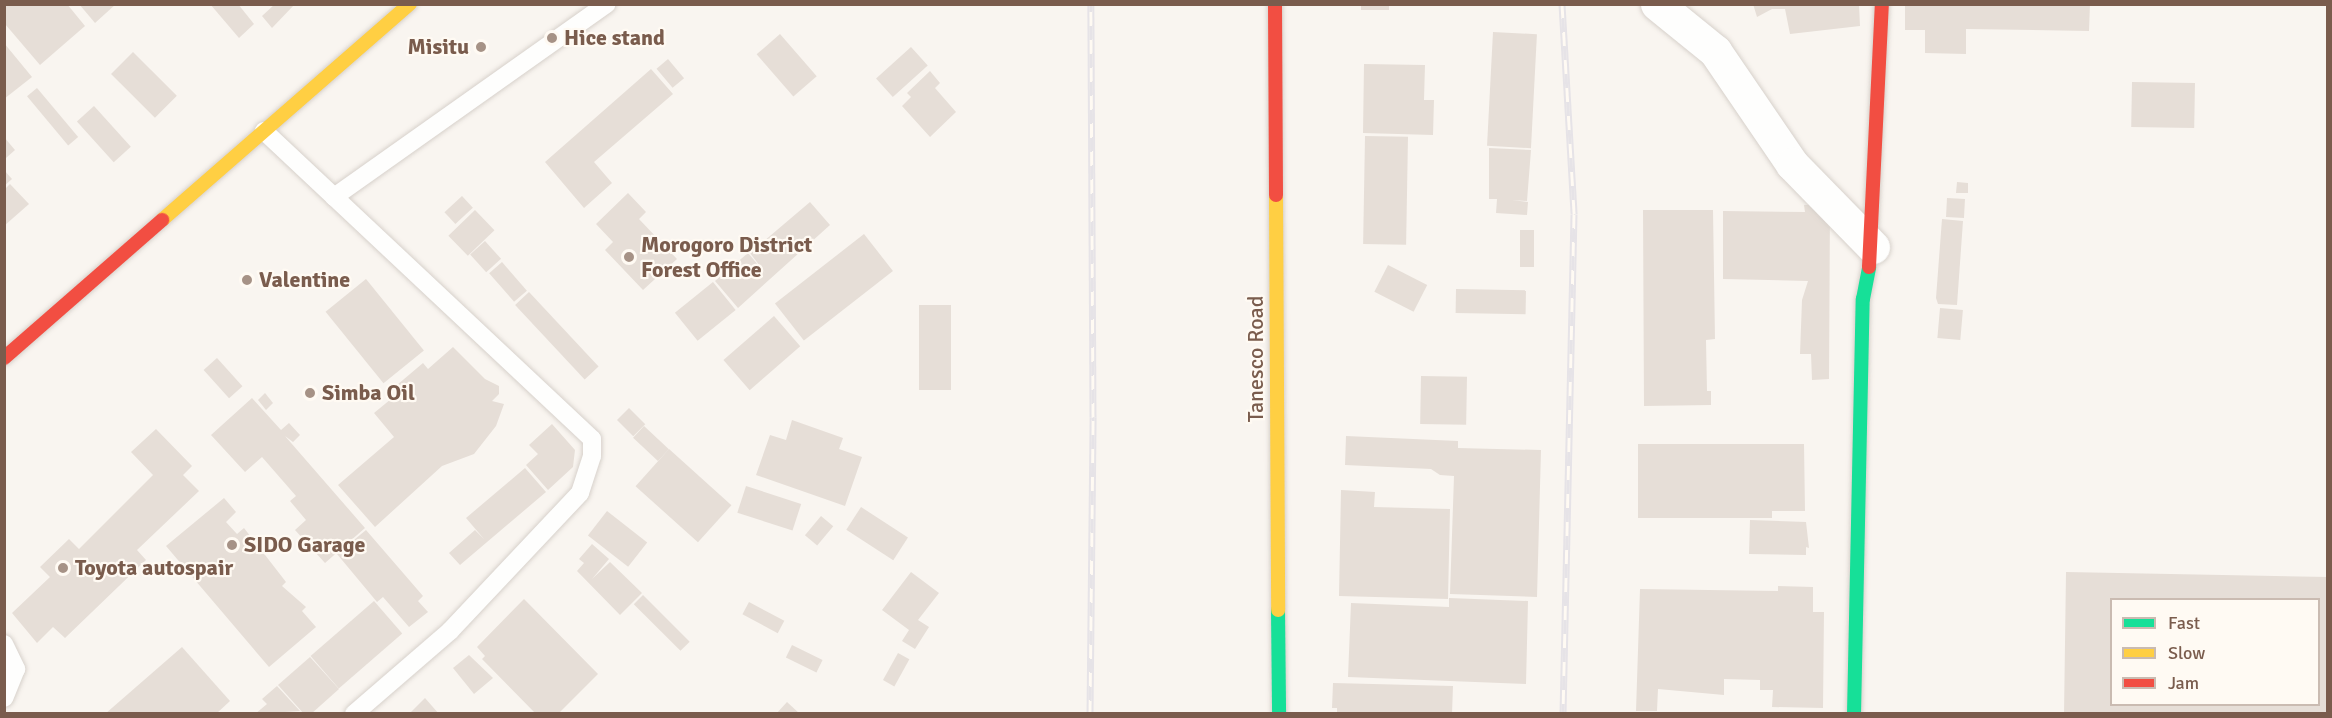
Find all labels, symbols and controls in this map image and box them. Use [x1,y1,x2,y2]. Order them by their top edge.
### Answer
place label: Hice stand [564,25,665,51]
marker: Hice stand [545,31,559,45]
place label: Misitu [407,34,469,60]
marker: Misitu [474,40,488,54]
place label: Morogoro District Forest Office [641,231,812,282]
marker: Morogoro District Forest Office [622,250,636,264]
place label: Valentine [259,267,350,293]
marker: Valentine [240,273,254,287]
street label: Tanesco Road [1243,296,1269,422]
place label: Simba Oil [322,380,415,406]
marker: Simba Oil [303,386,317,400]
place label: SIDO Garage [244,532,365,558]
marker: SIDO Garage [225,538,239,552]
place label: Toyota autospair [75,555,233,581]
marker: Toyota autospair [56,561,70,575]
legend [2110,598,2320,706]
text: Fast [2168,612,2200,634]
text: Slow [2168,642,2205,664]
text: Jam [2168,672,2199,694]

